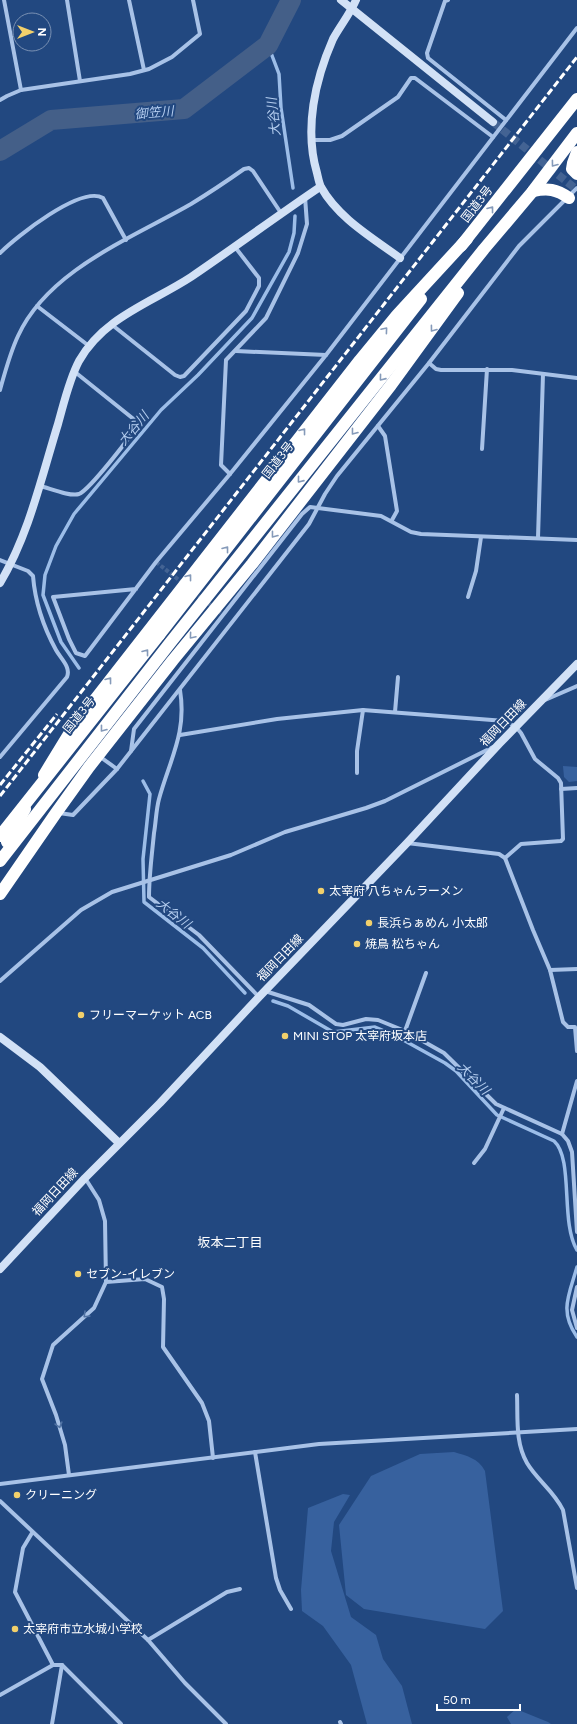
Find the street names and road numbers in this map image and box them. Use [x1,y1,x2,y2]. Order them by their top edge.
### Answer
street label: 国道3号 [458,183,496,225]
street label: 国道3号 [259,439,297,481]
street label: 国道3号 [60,694,98,736]
street label: 福岡日田線 [477,697,529,749]
street label: 福岡日田線 [254,932,306,984]
street label: 福岡日田線 [29,1165,81,1219]

